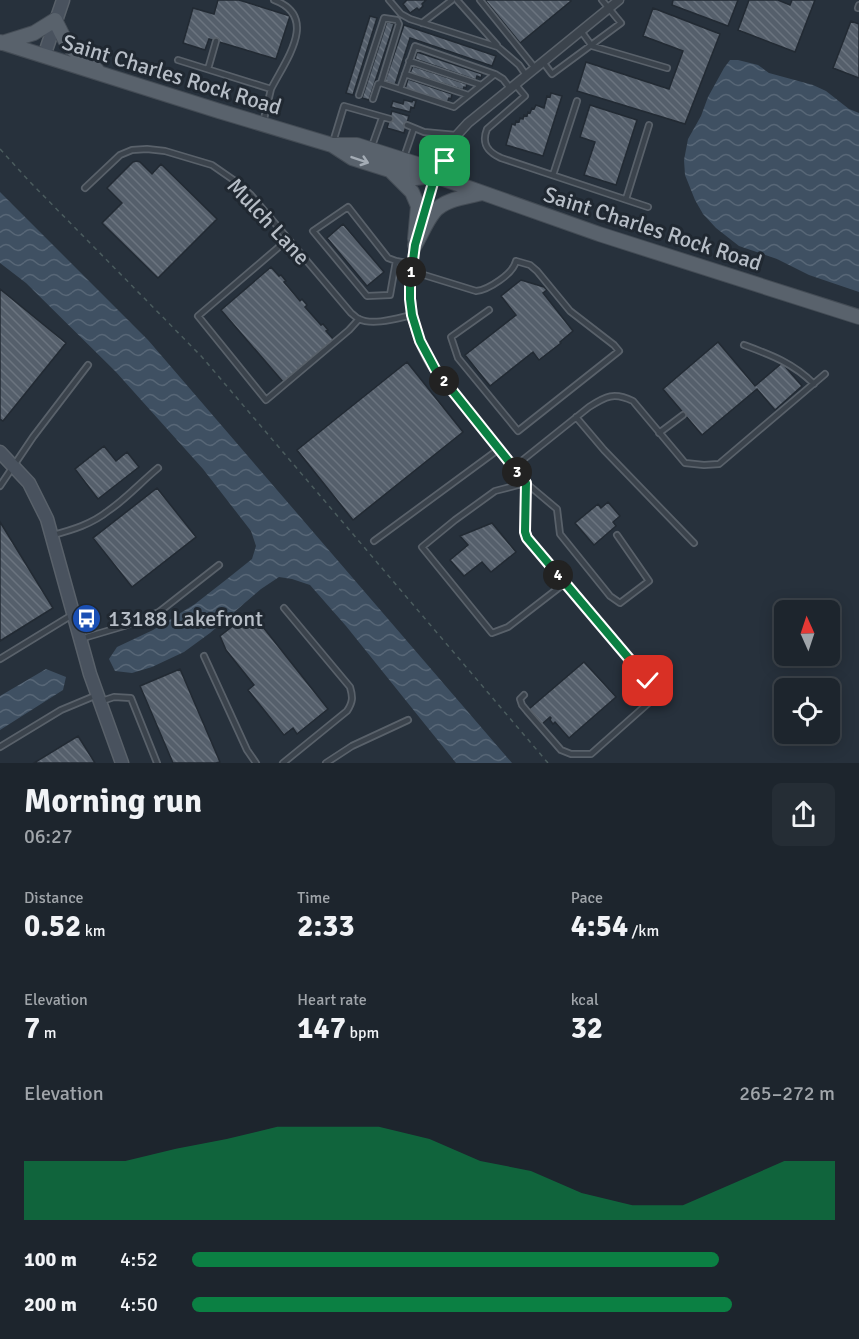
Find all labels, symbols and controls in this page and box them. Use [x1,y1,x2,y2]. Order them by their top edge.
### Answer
street label: Saint Charles Rock Road [59,28,285,121]
pin [419,135,470,186]
icon: arrive [428,144,461,177]
one-way arrow [350,156,369,167]
street label: Mulch Lane [222,172,316,270]
street label: Saint Charles Rock Road [540,180,765,277]
pin: 1 [396,257,426,287]
text: 1 [407,262,415,282]
pin: 2 [429,366,459,396]
text: 2 [440,371,448,391]
pin: 3 [502,457,532,487]
text: 3 [513,462,521,482]
pin: 4 [543,560,573,590]
text: 4 [554,565,562,585]
north arrow [774,600,840,666]
map controls [774,600,840,744]
bus stop icon: 13188 Lakefront [71,602,103,634]
place label: 13188 Lakefront [108,605,263,632]
pin [622,655,673,706]
icon: check [631,664,664,697]
button: locate [774,678,840,744]
text: Morning run [24,781,202,822]
button: share [772,783,835,846]
text: 06:27 [24,824,73,849]
text: Distance [24,888,84,908]
text: Time [297,888,330,908]
text: Pace [571,888,603,908]
text: 0.52 [24,908,81,945]
text: 2:33 [297,908,355,945]
text: 4:54 [571,908,628,945]
text: km [81,921,106,941]
text: /km [628,921,659,941]
text: Elevation [24,990,88,1010]
text: Heart rate [297,990,367,1010]
text: kcal [571,990,599,1010]
text: 7 [24,1010,40,1047]
text: 147 [297,1010,346,1047]
text: 32 [571,1010,603,1047]
text: m [40,1023,56,1043]
text: bpm [346,1023,379,1043]
text: Elevation [24,1081,104,1106]
text: 265–272 m [739,1081,835,1106]
text: 100 m [24,1247,77,1272]
text: 4:52 [120,1247,158,1272]
text: 200 m [24,1292,77,1317]
text: 4:50 [120,1292,158,1317]

